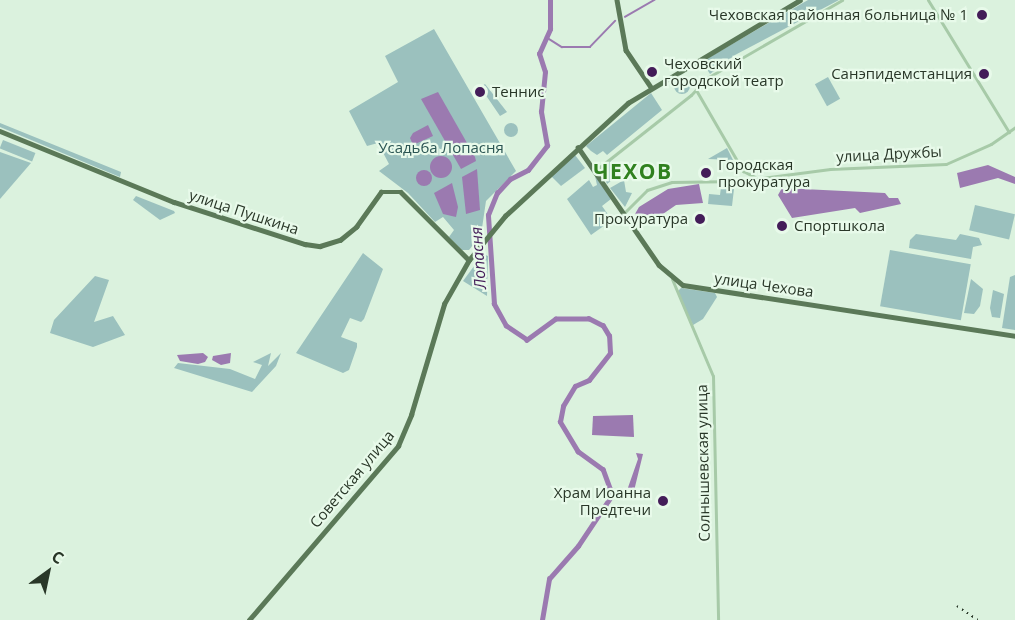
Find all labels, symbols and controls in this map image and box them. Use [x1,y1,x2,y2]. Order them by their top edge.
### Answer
place label: Чеховская районная больница № 1 [709,6,968,24]
marker: Чеховская районная больница № 1 [973,6,991,24]
place label: Чеховский городской театр [664,54,784,89]
marker: Чеховский городской театр [645,65,659,79]
place label: Санэпидемстанция [831,65,972,83]
marker: Санэпидемстанция [977,67,991,81]
place label: Теннис [492,83,544,101]
marker: Теннис [473,85,487,99]
park label: Усадьба Лопасня [378,139,504,157]
street label: улица Дружбы [836,142,942,166]
place label: Городская прокуратура [718,155,810,190]
district label: ЧЕХОВ [593,158,673,184]
marker: Городская прокуратура [699,166,713,180]
street label: улица Пушкина [187,186,301,238]
place label: Прокуратура [594,210,688,228]
marker: Прокуратура [693,212,707,226]
place label: Спортшкола [794,217,885,235]
marker: Спортшкола [775,219,789,233]
water label: Лопасня [466,226,490,290]
street label: улица Чехова [713,269,815,301]
street label: Солнышевская улица [693,384,713,542]
street label: Советская улица [306,427,398,531]
place label: Храм Иоанна Предтечи [554,483,651,518]
marker: Храм Иоанна Предтечи [656,494,670,508]
north arrow [18,542,78,602]
text: С [48,545,68,569]

